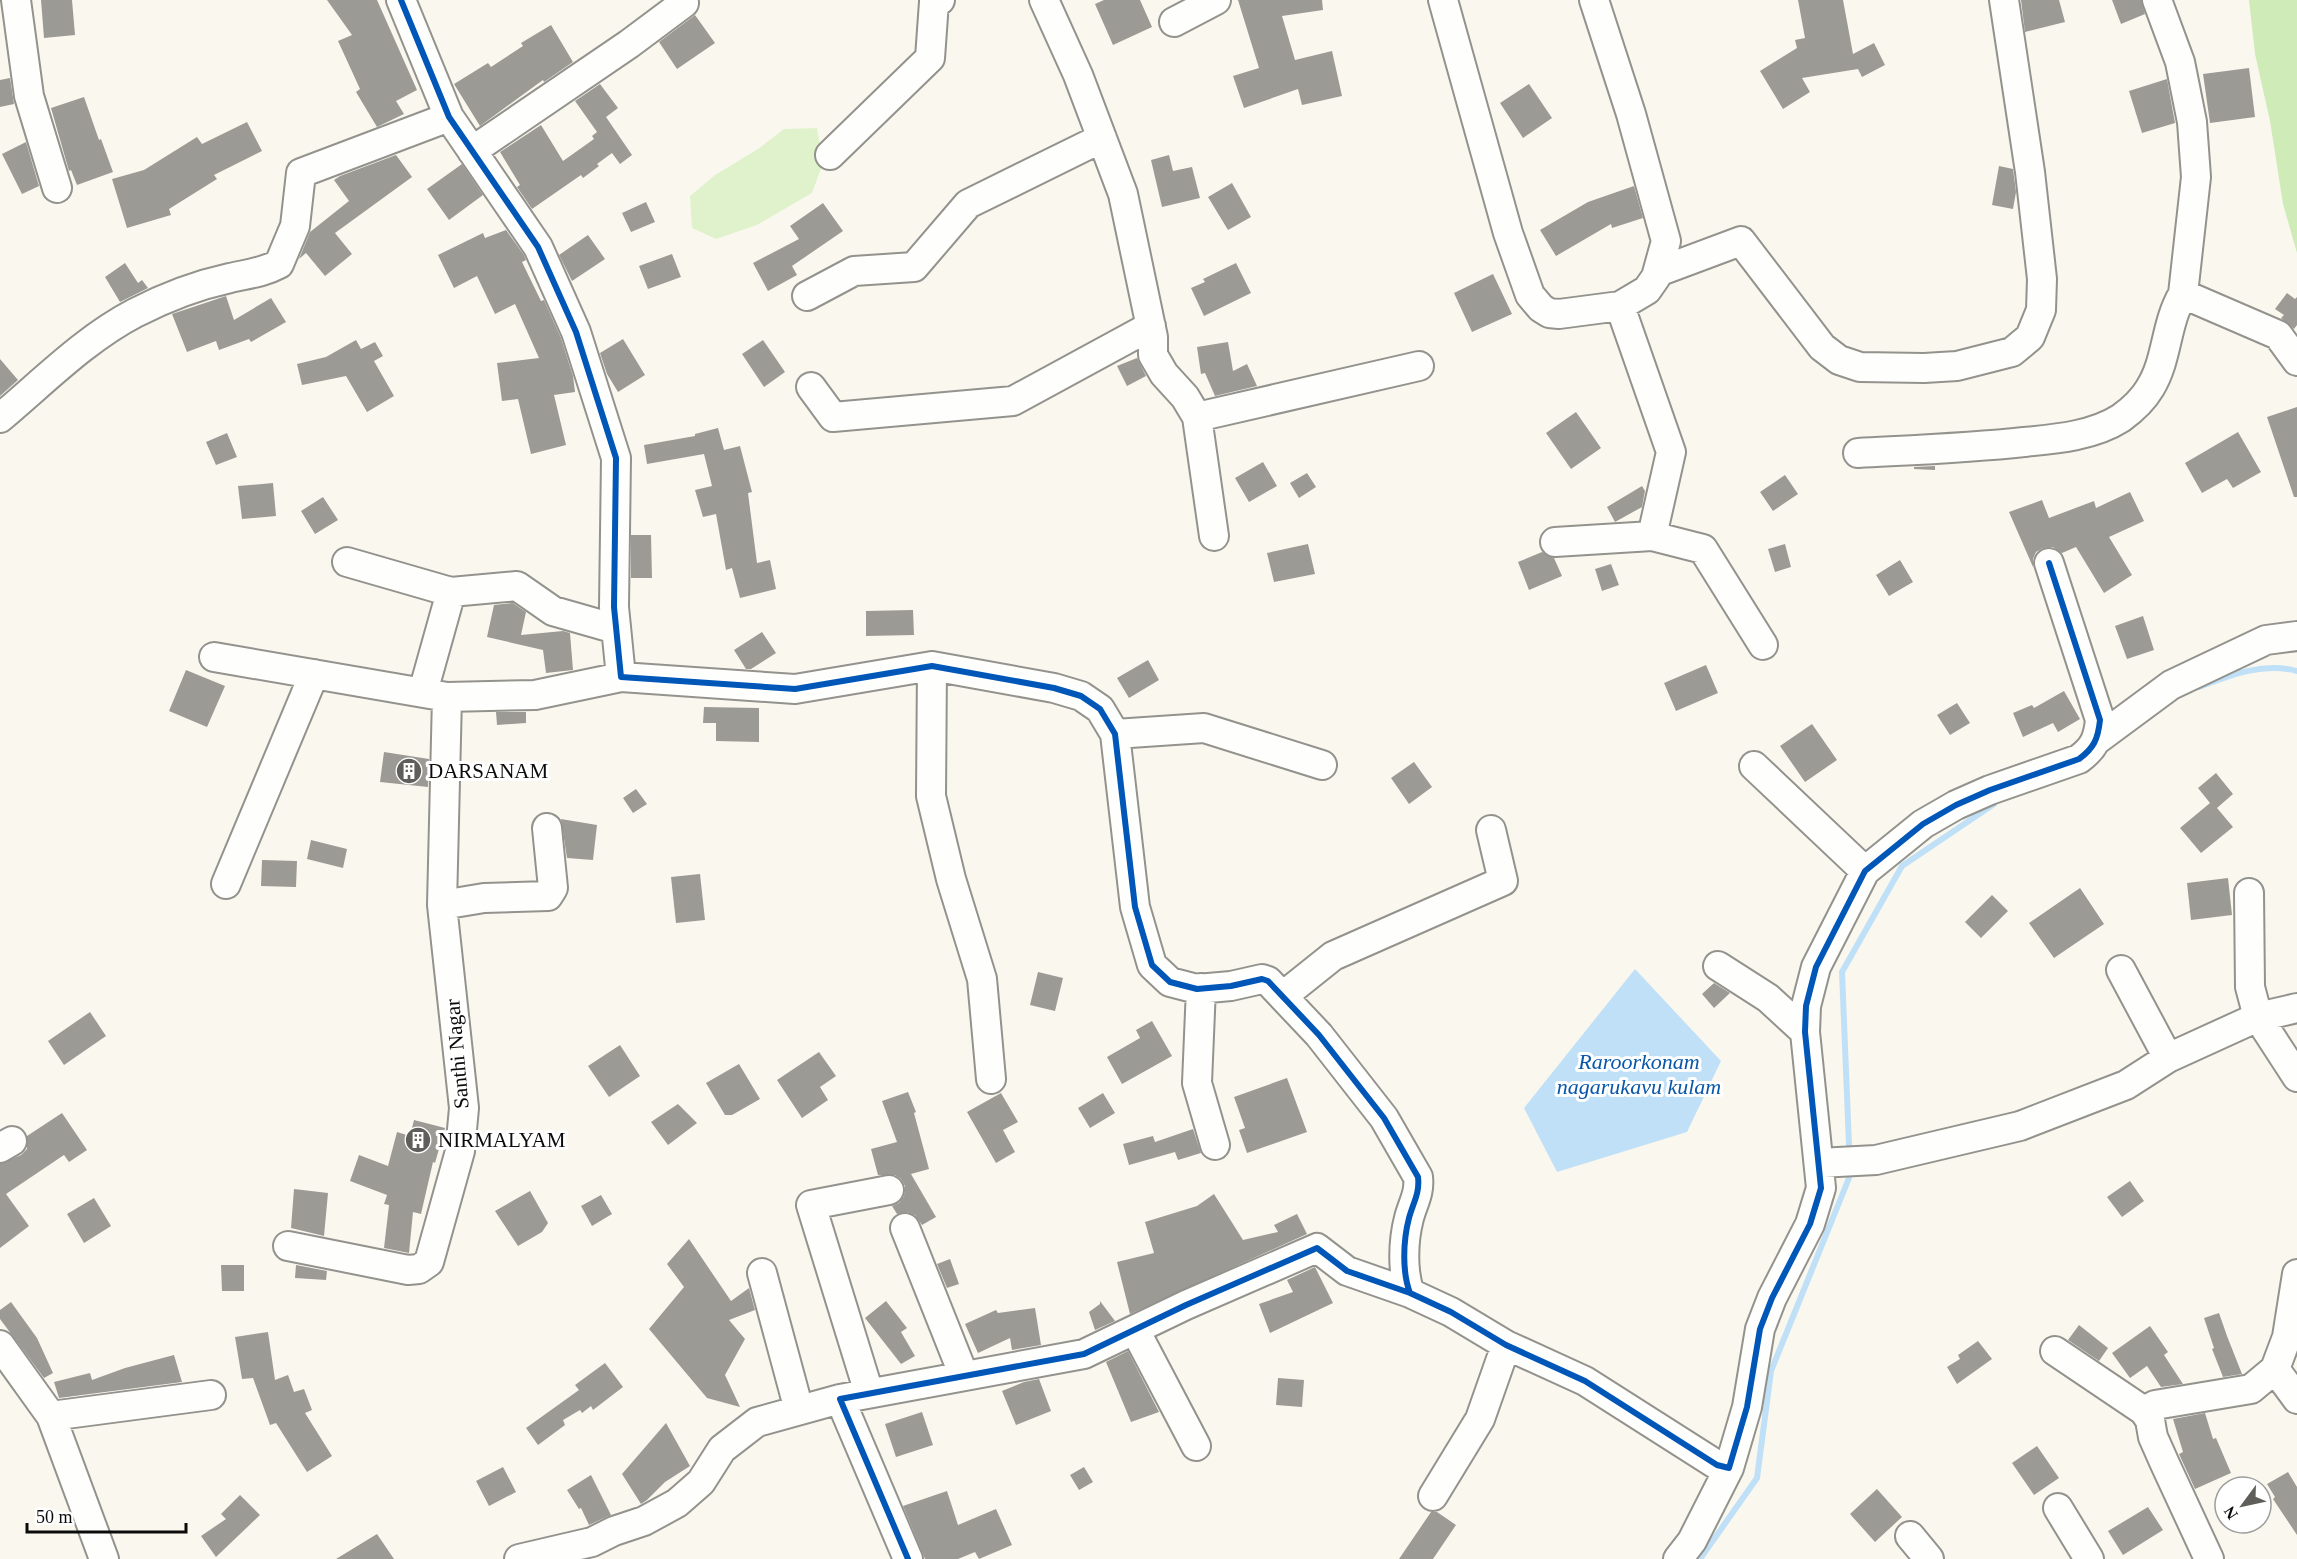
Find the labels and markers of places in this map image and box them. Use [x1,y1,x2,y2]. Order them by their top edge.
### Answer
building icon: DARSANAM [394,756,424,786]
place label: DARSANAM [428,759,549,783]
building icon: NIRMALYAM [403,1125,433,1155]
place label: NIRMALYAM [438,1128,566,1152]

